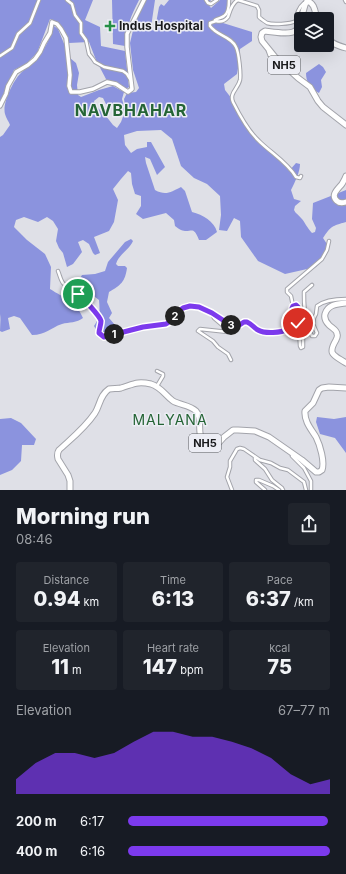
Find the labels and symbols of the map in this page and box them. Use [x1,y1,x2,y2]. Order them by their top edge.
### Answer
place label: Indus Hospital [119,18,203,33]
marker: Indus Hospital [104,20,116,32]
road number: NH5 [268,56,300,74]
district label: NAVBHAHAR [75,100,187,120]
pin [61,277,95,311]
pin: 2 [165,306,185,326]
pin [281,306,315,340]
pin: 3 [221,315,241,335]
pin: 1 [104,324,124,344]
district label: MALYANA [132,411,208,428]
road number: NH5 [189,434,221,452]

